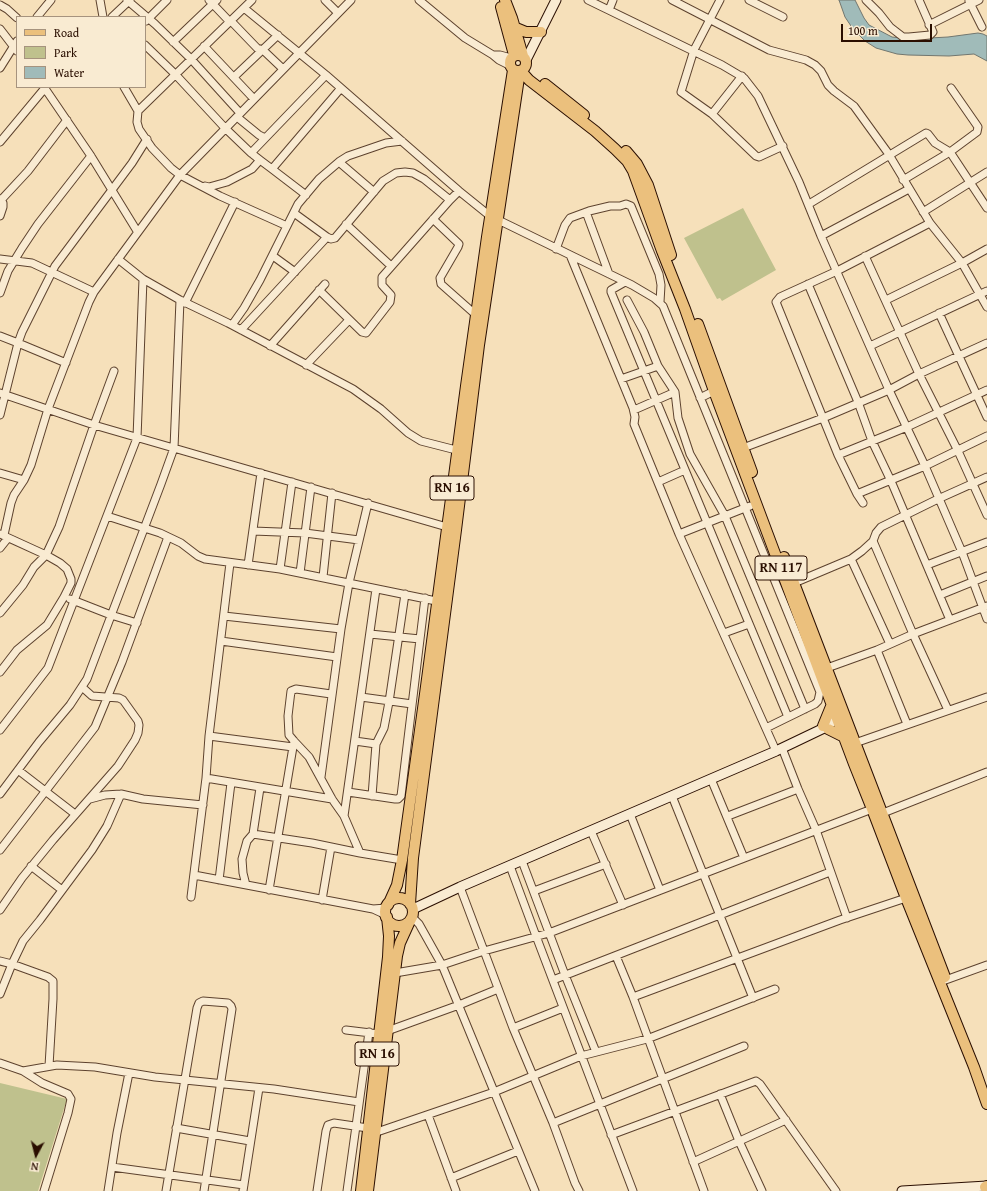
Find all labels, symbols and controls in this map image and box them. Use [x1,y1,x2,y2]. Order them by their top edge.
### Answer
legend [16,16,146,88]
scale bar [843,16,934,42]
text: 100 m [848,22,878,39]
text: Road [54,24,79,41]
text: Park [54,44,77,61]
text: Water [54,64,84,81]
road number: RN 16 [430,476,474,500]
road number: RN 117 [755,556,807,580]
road number: RN 16 [355,1042,399,1066]
north arrow [16,1135,56,1175]
text: N [30,1159,39,1175]

